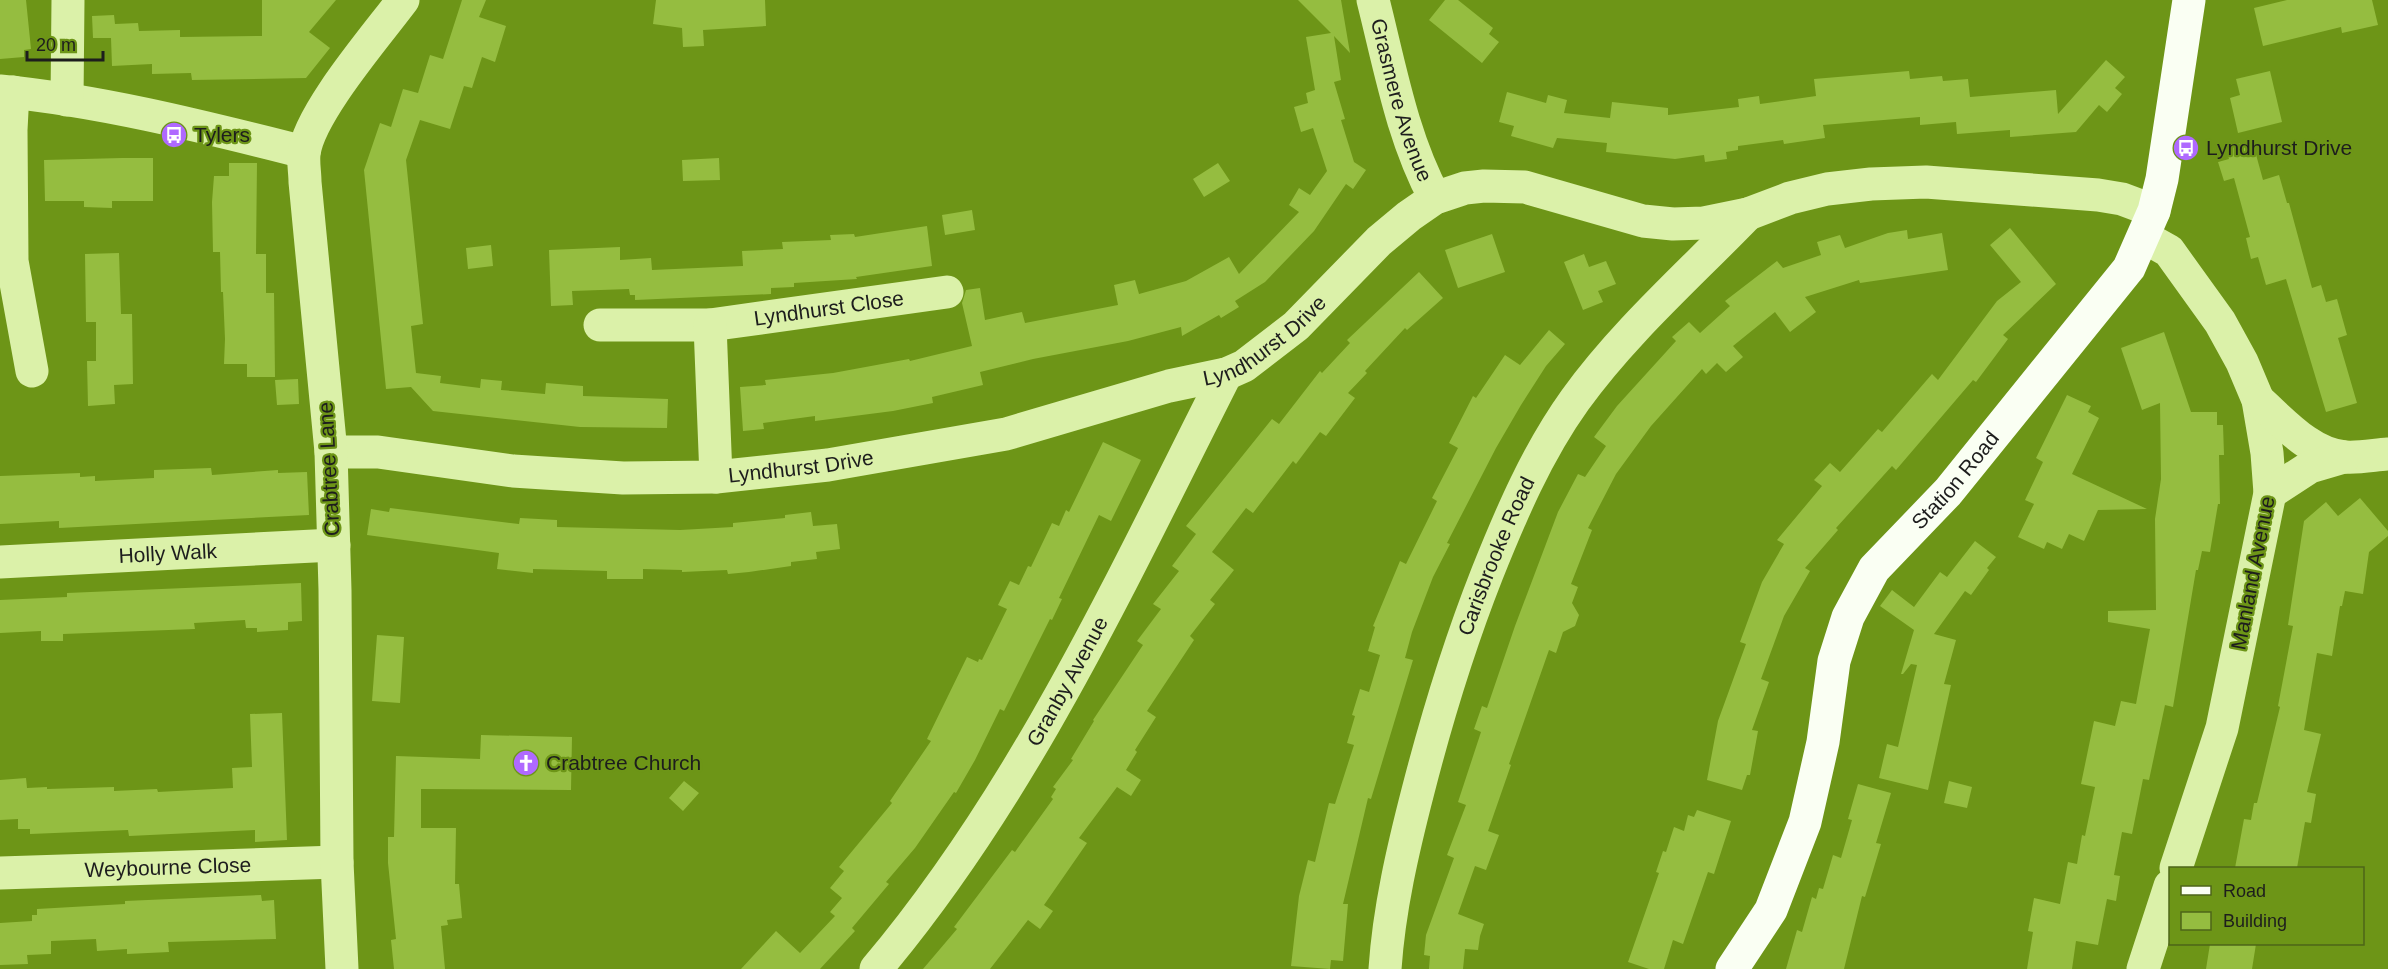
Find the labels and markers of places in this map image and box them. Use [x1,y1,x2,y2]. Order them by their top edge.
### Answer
bus stop icon: Tylers [159,120,189,150]
place label: Tylers [194,123,250,146]
bus stop icon: Lyndhurst Drive [2171,133,2201,163]
place label: Lyndhurst Drive [2206,136,2352,159]
church icon: Crabtree Church [511,748,541,778]
place label: Crabtree Church [546,751,701,774]

